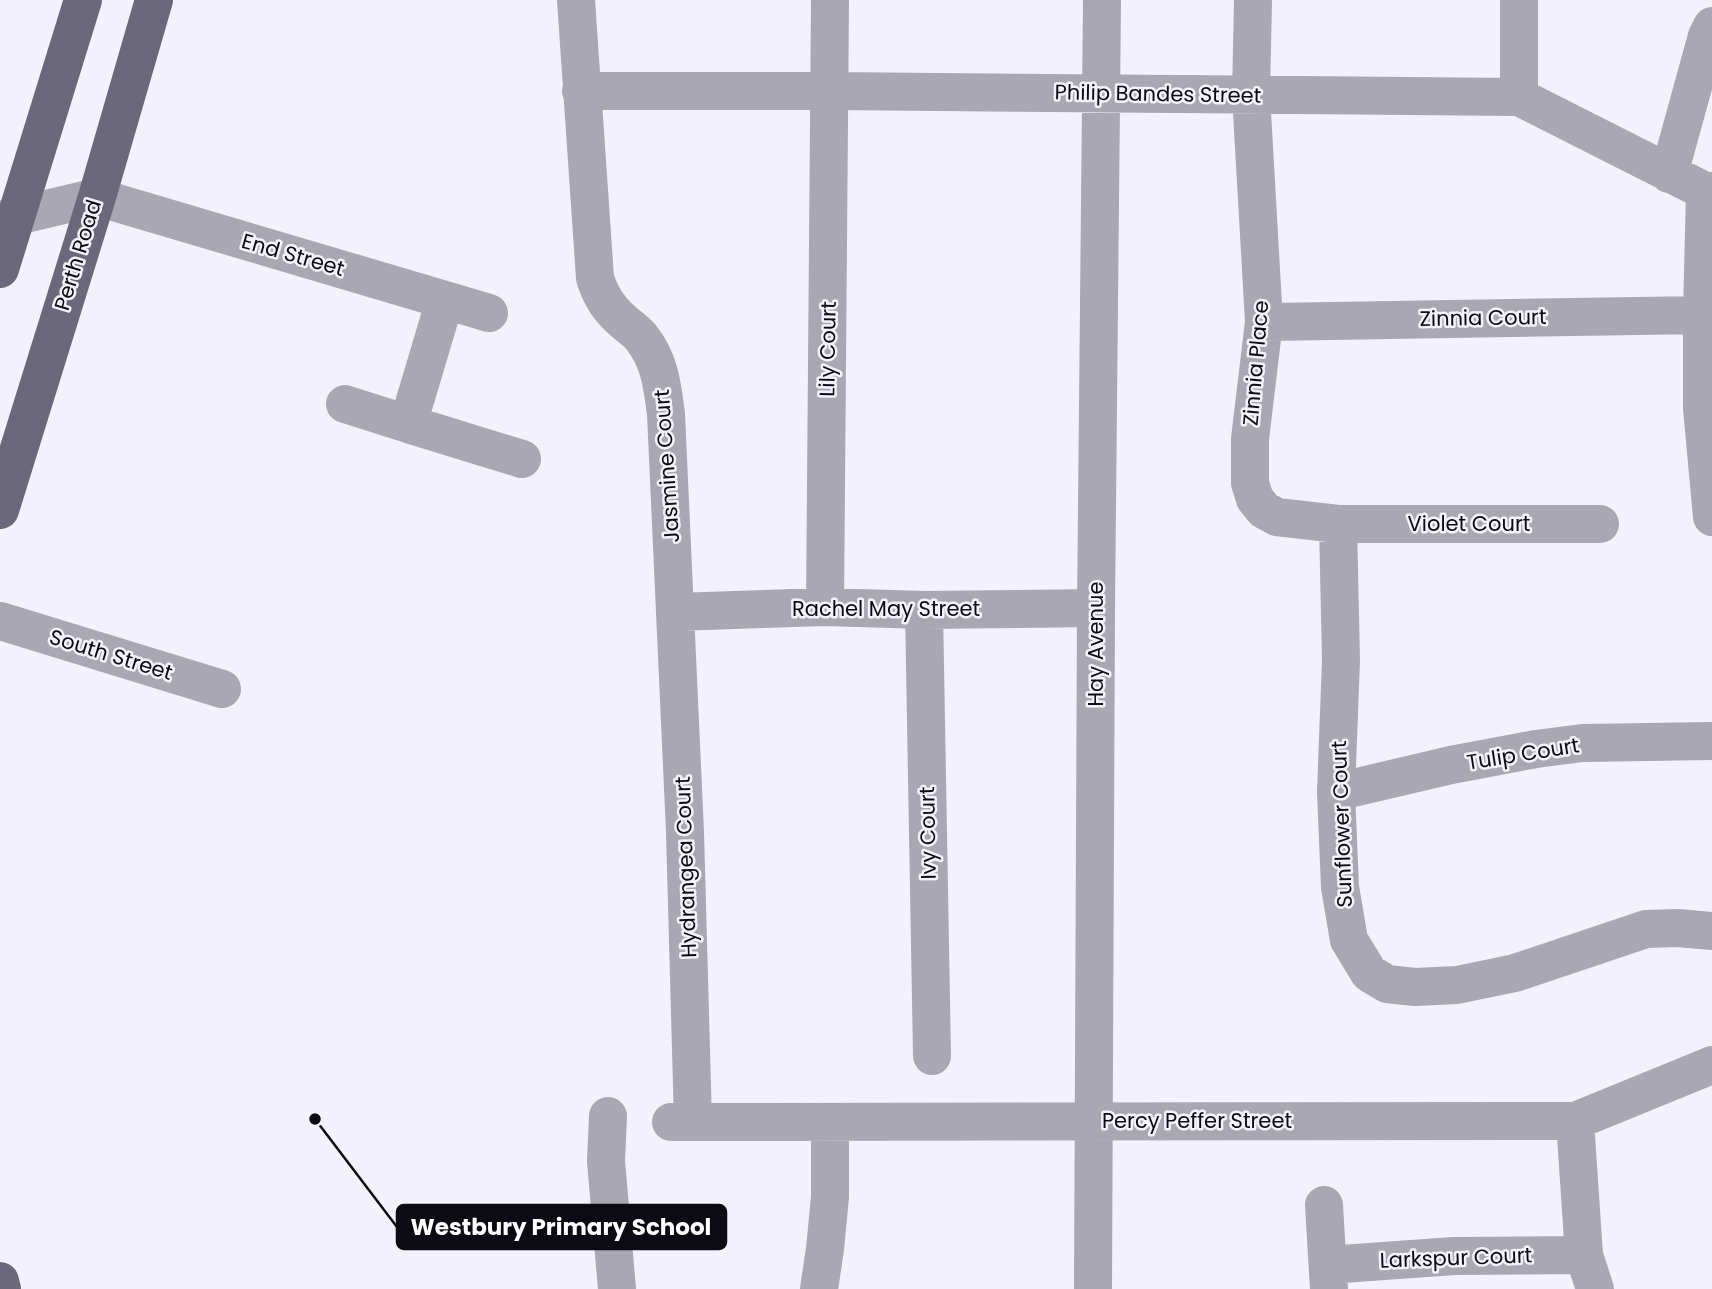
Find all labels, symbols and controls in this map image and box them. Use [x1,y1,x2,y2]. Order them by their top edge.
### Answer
street label: Philip Bandes Street [1054,77,1262,110]
street label: Perth Road [47,196,108,314]
street label: End Street [238,226,348,283]
street label: Zinnia Place [1236,299,1275,427]
street label: Lily Court [812,301,843,397]
street label: Zinnia Court [1419,302,1547,333]
street label: Jasmine Court [647,388,686,544]
street label: Violet Court [1408,509,1530,538]
street label: Hay Avenue [1081,581,1110,707]
street label: Rachel May Street [792,594,980,623]
street label: South Street [46,622,176,687]
street label: Tulip Court [1465,730,1581,777]
street label: Sunflower Court [1324,740,1359,908]
street label: Hydrangea Court [668,776,703,958]
street label: Ivy Court [912,786,943,880]
street label: Percy Peffer Street [1102,1106,1292,1135]
callout: Westbury Primary School [397,1205,726,1249]
text: Westbury Primary School [411,1211,711,1243]
street label: Larkspur Court [1379,1240,1533,1275]

